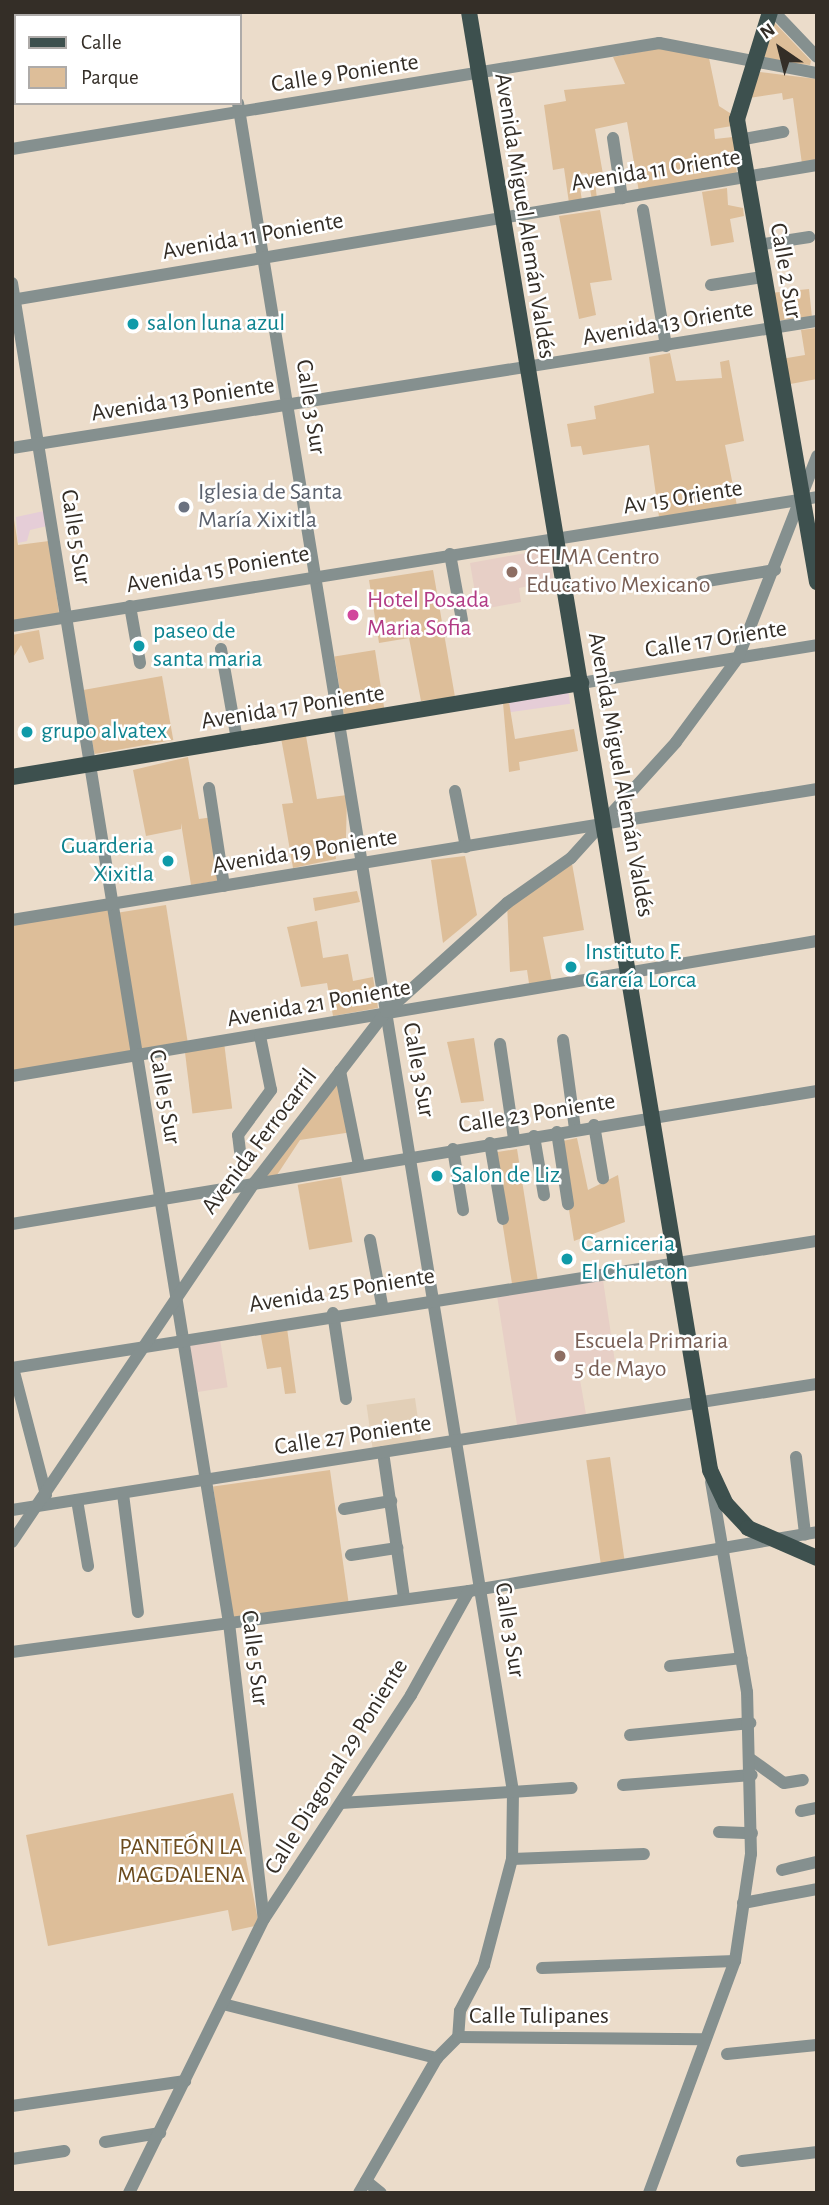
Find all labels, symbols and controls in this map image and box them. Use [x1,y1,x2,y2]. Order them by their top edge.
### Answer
legend [14,14,242,105]
north arrow [745,14,815,84]
text: N [757,20,779,43]
text: Calle [81,32,122,53]
street label: Calle 9 Poniente [269,48,421,100]
text: Parque [81,67,139,88]
street label: Avenida Miguel Alemán Valdés [487,71,561,361]
street label: Avenida 11 Oriente [569,143,743,199]
street label: Avenida 11 Poniente [160,207,346,267]
street label: Calle 2 Sur [762,221,808,321]
street label: Avenida 13 Oriente [580,295,756,353]
place label: salon luna azul [147,310,285,338]
marker: salon luna azul [125,316,141,332]
street label: Calle 3 Sur [288,358,332,456]
street label: Avenida 13 Poniente [89,371,277,429]
street label: Av 15 Oriente [621,474,745,522]
place label: Iglesia de Santa María Xixitla [198,479,343,535]
street label: Calle 5 Sur [53,488,97,586]
marker: Iglesia de Santa María Xixitla [176,499,192,515]
street label: Avenida 15 Poniente [124,540,312,600]
place label: CELMA Centro Educativo Mexicano [526,544,710,600]
marker: CELMA Centro Educativo Mexicano [504,564,520,580]
place label: Hotel Posada Maria Sofia [367,587,490,643]
marker: Hotel Posada Maria Sofia [345,607,361,623]
street label: Calle 17 Oriente [643,615,789,665]
place label: paseo de santa maria [153,618,263,674]
street label: Avenida Miguel Alemán Valdés [581,630,659,920]
marker: paseo de santa maria [131,638,147,654]
street label: Avenida 17 Poniente [199,679,387,737]
place label: grupo alvatex [41,718,167,746]
marker: grupo alvatex [19,724,35,740]
street label: Avenida 19 Poniente [211,823,399,881]
place label: Guarderia Xixitla [61,833,154,889]
marker: Guarderia Xixitla [160,853,176,869]
place label: Instituto F. García Lorca [585,939,697,995]
marker: Instituto F. García Lorca [563,959,579,975]
street label: Avenida 21 Poniente [225,974,413,1034]
street label: Calle 3 Sur [396,1021,440,1119]
street label: Calle 5 Sur [142,1047,186,1147]
street label: Avenida Ferrocarril [196,1063,324,1221]
street label: Calle 23 Poniente [457,1087,617,1141]
place label: Salon de Liz [451,1162,560,1190]
marker: Salon de Liz [429,1168,445,1184]
place label: Carniceria El Chuleton [581,1231,688,1287]
marker: Carniceria El Chuleton [559,1251,575,1267]
street label: Avenida 25 Poniente [247,1262,437,1320]
place label: Escuela Primaria 5 de Mayo [574,1328,728,1384]
marker: Escuela Primaria 5 de Mayo [552,1348,568,1364]
street label: Calle 27 Poniente [273,1409,433,1463]
street label: Calle 3 Sur [487,1581,531,1679]
street label: Calle 5 Sur [234,1609,274,1707]
street label: Calle Diagonal 29 Poniente [259,1654,415,1880]
park label: PANTEÓN LA MAGDALENA [117,1834,245,1890]
street label: Calle Tulipanes [469,2003,609,2031]

